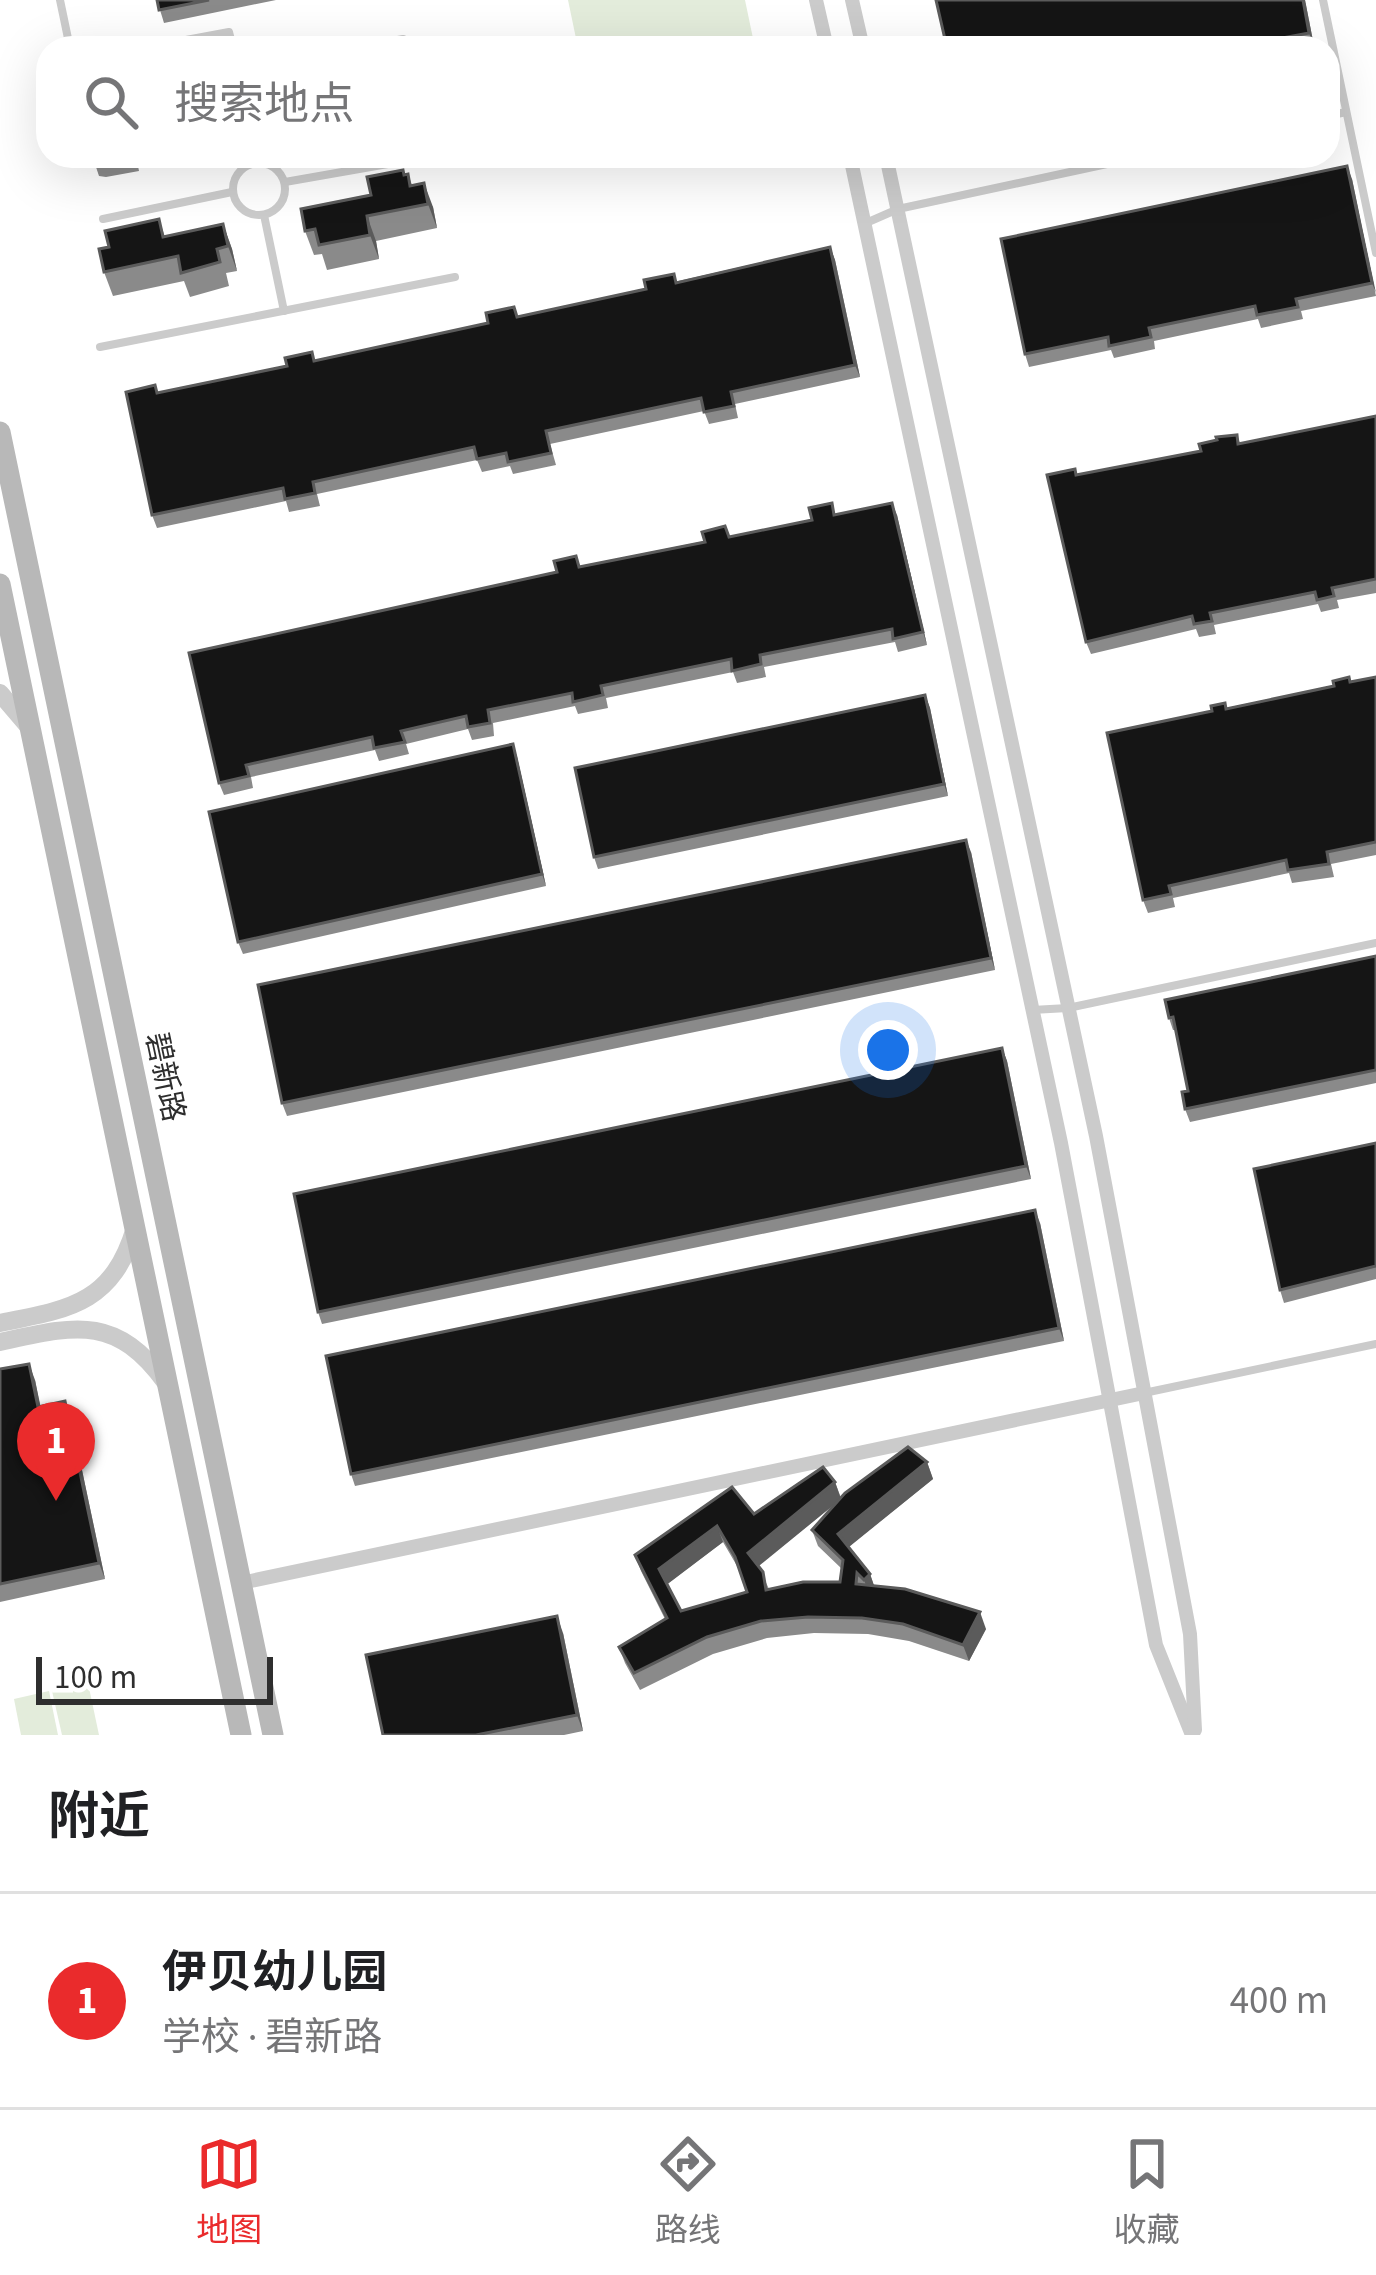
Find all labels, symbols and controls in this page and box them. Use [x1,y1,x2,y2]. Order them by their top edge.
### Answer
search box [36,36,1340,168]
icon: search [78,69,144,135]
text: 搜索地点 [174,73,354,137]
your location [858,1020,918,1080]
street label: 碧新路 [135,1029,195,1125]
pin: 1 [17,1402,95,1501]
scale bar [36,1651,273,1704]
text: 100 m [54,1654,137,1701]
text: 附近 [48,1781,150,1853]
text: 伊贝幼儿园 [162,1941,387,2005]
text: 1 [77,1973,97,2029]
text: 400 m [1230,1973,1328,2029]
text: 学校 · 碧新路 [162,2010,382,2066]
tab: 地图 [196,2131,262,2254]
tab: 路线 [655,2131,721,2254]
tab: 收藏 [1114,2131,1180,2254]

